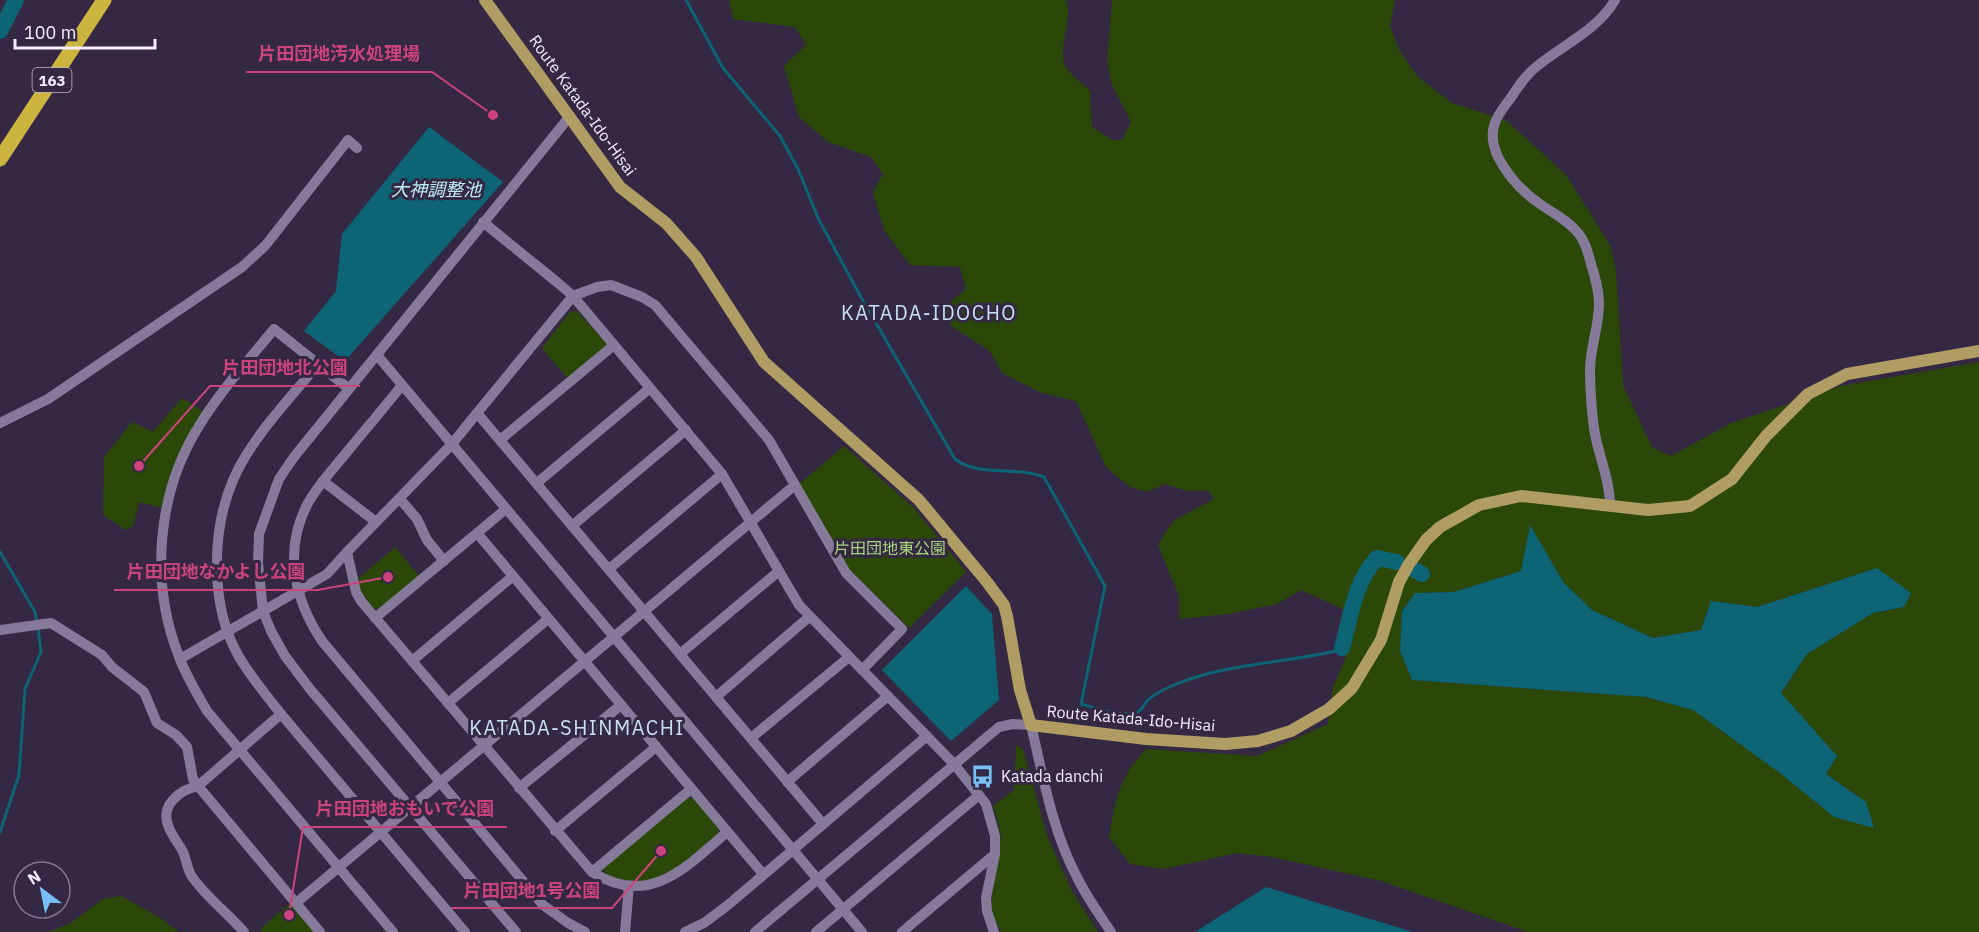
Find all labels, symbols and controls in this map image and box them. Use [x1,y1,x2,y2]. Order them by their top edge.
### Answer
scale bar [15,12,154,50]
text: 100 m [24,21,76,44]
street label: Route Katada-Ido-Hisai [525,31,641,179]
callout: 片田団地汚水処理場 [246,36,432,72]
text: 片田団地汚水処理場 [258,42,420,65]
road number: 163 [32,68,72,92]
water label: 大神調整池 [391,178,483,201]
district label: KATADA-IDOCHO [841,299,1017,326]
callout: 片田団地北公園 [210,350,360,386]
text: 片田団地北公園 [222,356,348,379]
park label: 片田団地東公園 [834,538,946,558]
callout: 片田団地なかよし公園 [114,554,318,590]
text: 片田団地なかよし公園 [126,560,306,583]
street label: Route Katada-Ido-Hisai [1046,701,1216,735]
district label: KATADA-SHINMACHI [469,714,685,741]
bus stop icon: Katada danchi [970,763,996,789]
place label: Katada danchi [1001,766,1103,786]
callout: 片田団地おもいで公園 [303,791,507,827]
text: 片田団地おもいで公園 [315,797,495,820]
north arrow [12,860,72,920]
text: N [24,866,44,889]
callout: 片田団地1号公園 [451,872,612,908]
text: 片田団地1号公園 [464,879,600,902]

